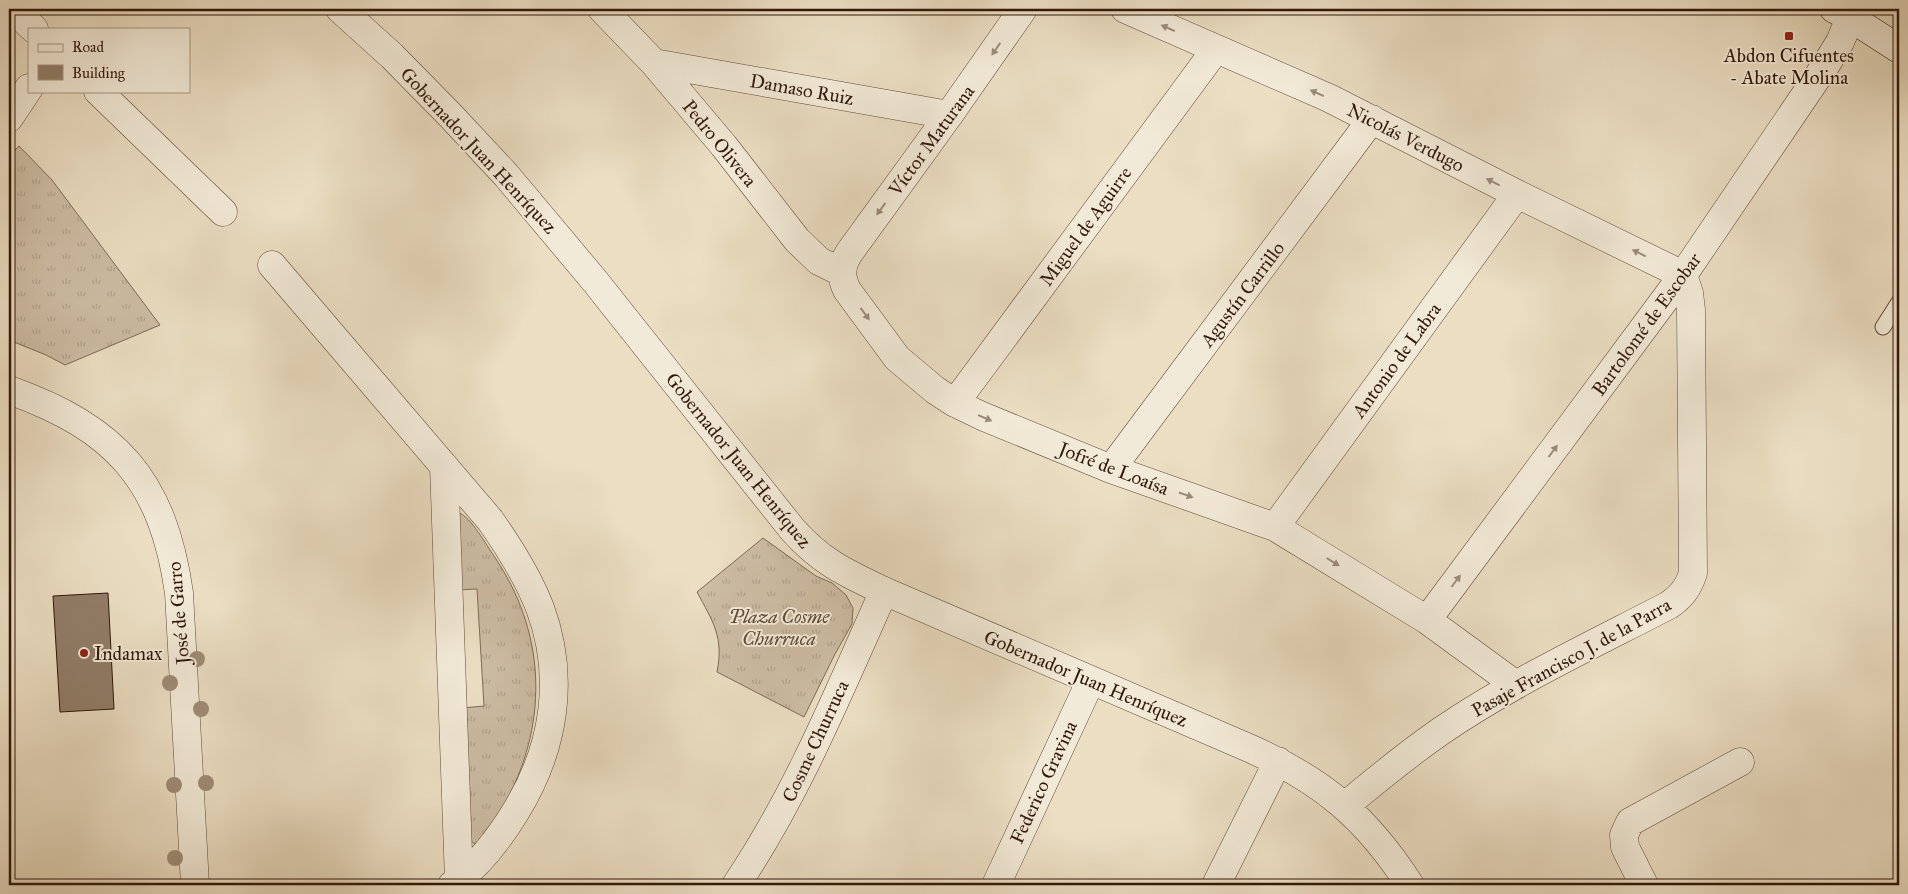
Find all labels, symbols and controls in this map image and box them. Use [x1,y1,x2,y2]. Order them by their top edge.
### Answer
one-way arrow [1161,23,1175,31]
legend [28,28,190,92]
marker: Abdon Cifuentes - Abate Molina [1783,30,1795,42]
text: Road [72,38,104,56]
one-way arrow [991,42,1001,56]
place label: Abdon Cifuentes - Abate Molina [1723,44,1854,89]
street label: Gobernador Juan Henríquez [395,62,562,239]
text: Building [72,64,126,82]
street label: Damaso Ruiz [748,69,856,110]
street label: Víctor Maturana [883,80,980,201]
one-way arrow [1310,89,1324,97]
street label: Pedro Olivera [678,95,762,192]
street label: Nicolás Verdugo [1343,98,1468,178]
street label: Miguel de Aguirre [1034,162,1137,291]
one-way arrow [1486,178,1501,186]
one-way arrow [876,203,886,216]
street label: Agustín Carrillo [1195,237,1290,353]
street label: Bartolomé de Escobar [1587,248,1706,400]
one-way arrow [1632,249,1646,257]
street label: Antonio de Labra [1346,298,1446,423]
one-way arrow [859,307,869,320]
street label: Gobernador Juan Henríquez [660,368,817,553]
one-way arrow [978,414,993,422]
street label: Jofré de Loaísa [1053,436,1173,501]
one-way arrow [1548,444,1558,458]
one-way arrow [1179,491,1194,499]
one-way arrow [1326,558,1340,567]
street label: José de Garro [163,560,196,667]
one-way arrow [1451,575,1462,588]
street label: Pasaje Francisco J. de la Parra [1468,593,1676,723]
park label: Plaza Cosme Churruca [729,605,830,650]
street label: Gobernador Juan Henríquez [980,625,1191,733]
place label: Indamax [94,642,163,665]
marker: Indamax [78,647,90,659]
street label: Cosme Churruca [777,676,854,806]
street label: Federico Gravina [1005,716,1082,847]

